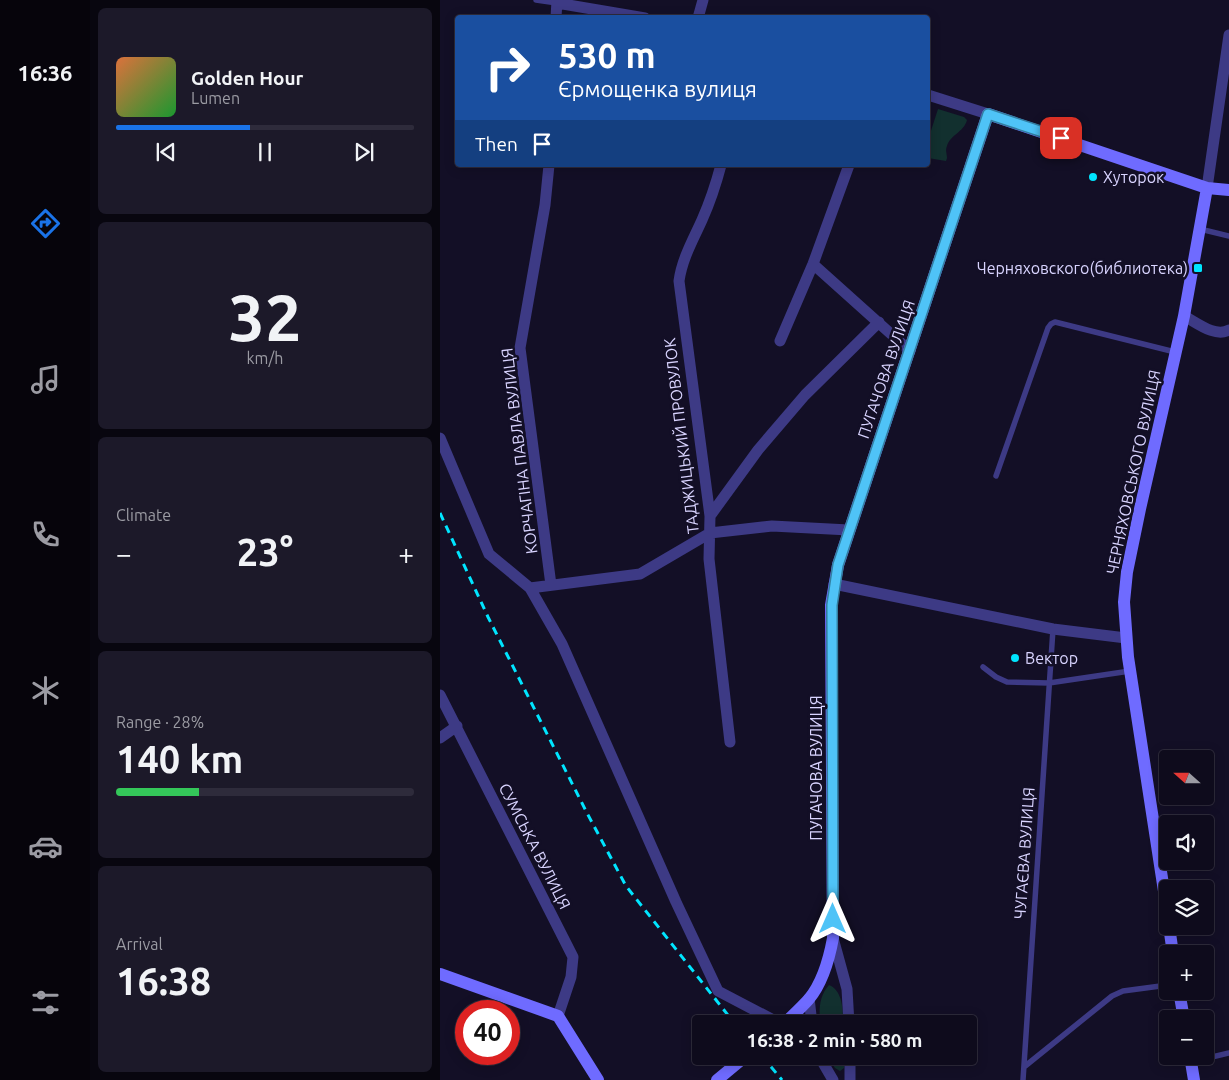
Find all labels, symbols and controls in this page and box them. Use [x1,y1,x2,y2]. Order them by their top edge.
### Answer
icon: right [475,35,540,100]
text: 530 m [558,35,656,75]
text: 16:36 [17,60,73,85]
text: Golden Hour [191,67,303,89]
text: Єрмощенка вулиця [558,76,757,101]
text: Lumen [191,89,240,107]
pin [1040,117,1082,159]
icon: arrive [1047,124,1075,152]
icon: arrive [528,130,556,158]
text: Then [475,133,518,155]
icon: previous [152,138,180,166]
icon: pause [251,138,279,166]
icon: next [350,138,378,166]
place label: Хуторок [1103,168,1164,186]
marker: Хуторок [1087,171,1099,183]
icon: directions [28,206,63,241]
place label: Черняховского(библиотека) [977,259,1188,278]
marker: Черняховского(библиотека) [1192,262,1204,274]
text: 32 [228,280,302,353]
street label: ПУГАЧОВА ВУЛИЦЯ [854,297,918,441]
street label: ТАДЖИЦЬКИЙ ПРОВУЛОК [659,337,702,535]
street label: КОРЧАГІНА ПАВЛА ВУЛИЦЯ [497,347,541,555]
text: km/h [247,349,283,367]
icon: music [28,362,63,397]
street label: ЧЕРНЯХОВСЬКОГО ВУЛИЦЯ [1103,368,1163,576]
text: Climate [116,506,171,524]
icon: phone [28,517,63,552]
text: 23° [237,531,293,573]
text: − [116,538,132,569]
text: + [398,538,414,569]
place label: Вектор [1025,649,1078,667]
marker: Вектор [1009,652,1021,664]
icon: climate [28,673,63,708]
street label: ПУГАЧОВА ВУЛИЦЯ [807,695,825,841]
text: Range · 28% [116,713,204,731]
text: 140 km [116,738,243,780]
north arrow [1159,750,1214,805]
map controls [1159,750,1214,1065]
street label: СУМСЬКА ВУЛИЦЯ [495,780,575,912]
street label: ЧУГАЄВА ВУЛИЦЯ [1010,786,1038,920]
button: sound [1159,815,1214,870]
icon: car [28,829,63,864]
button: layers [1159,880,1214,935]
position arrow [806,892,858,944]
text: Arrival [116,935,163,953]
button: + [1159,945,1214,1000]
text: 16:38 [116,960,211,1002]
icon: filters [28,985,63,1020]
speed limit sign: 40 [455,1000,520,1065]
button: − [1159,1010,1214,1065]
text: 16:38 · 2 min · 580 m [747,1029,922,1051]

